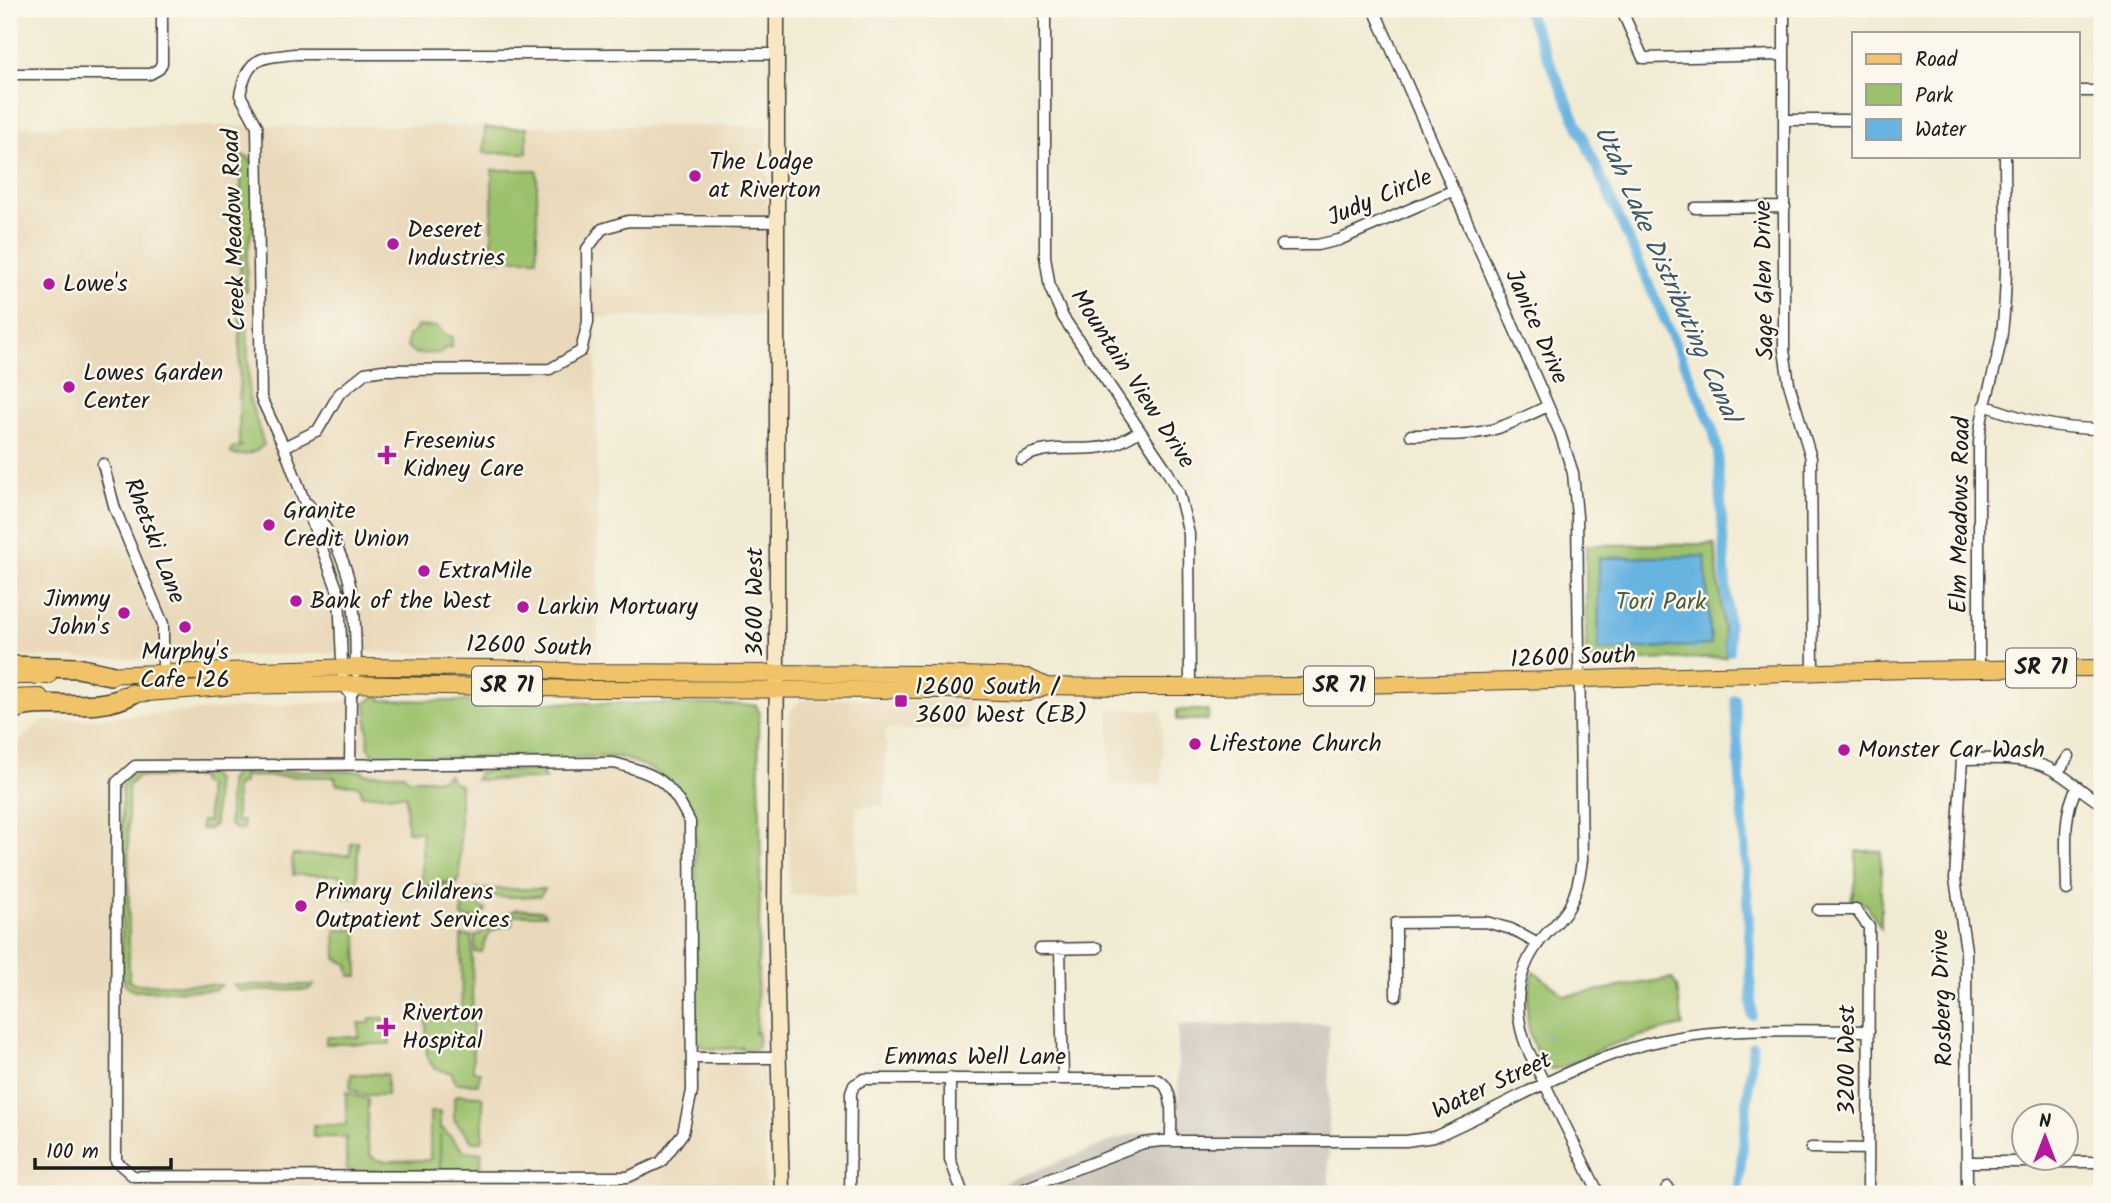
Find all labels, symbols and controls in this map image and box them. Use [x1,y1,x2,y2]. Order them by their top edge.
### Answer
legend [1852,32,2080,158]
text: Road [1915,44,1958,77]
text: Park [1915,80,1953,113]
text: Water [1915,114,1967,147]
water label: Utah Lake Distributing Canal [1582,119,1752,433]
street label: Creek Meadow Road [212,127,258,332]
place label: The Lodge at Riverton [709,143,821,210]
street label: Judy Circle [1321,158,1439,238]
marker: The Lodge at Riverton [687,168,703,184]
street label: Sage Glen Drive [1744,200,1786,360]
place label: Deseret Industries [407,211,505,278]
marker: Deseret Industries [385,236,401,252]
street label: Janice Drive [1493,263,1579,391]
place label: Lowe's [63,265,128,304]
marker: Lowe's [41,276,57,292]
street label: Mountain View Drive [1059,281,1205,477]
place label: Lowes Garden Center [83,354,223,421]
marker: Lowes Garden Center [61,379,77,395]
street label: Elm Meadows Road [1940,415,1982,614]
place label: Fresenius Kidney Care [403,422,524,489]
marker: Fresenius Kidney Care [377,445,397,465]
street label: Rhetski Lane [112,473,196,610]
place label: Granite Credit Union [283,492,409,559]
marker: Granite Credit Union [261,517,277,533]
street label: 3600 West [736,546,775,657]
place label: ExtraMile [438,552,532,591]
marker: ExtraMile [416,563,432,579]
place label: Jimmy John's [44,580,111,647]
place label: Bank of the West [310,582,492,621]
park label: Tori Park [1616,583,1707,622]
place label: Larkin Mortuary [537,588,698,627]
marker: Bank of the West [288,593,304,609]
marker: Larkin Mortuary [515,599,531,615]
marker: Jimmy John's [116,605,132,621]
marker: Murphy's Cafe 126 [177,619,193,635]
street label: 12600 South [465,625,593,669]
place label: Murphy's Cafe 126 [140,633,230,700]
street label: 12600 South [1509,636,1637,680]
road number: SR 71 [2006,648,2076,688]
road number: SR 71 [472,666,542,706]
road number: SR 71 [1304,666,1374,706]
place label: 12600 South / 3600 West (EB) [915,668,1087,735]
marker: 12600 South / 3600 West (EB) [893,693,909,709]
place label: Lifestone Church [1209,725,1382,764]
place label: Monster Car Wash [1858,731,2045,770]
marker: Lifestone Church [1187,736,1203,752]
marker: Monster Car Wash [1836,742,1852,758]
place label: Primary Childrens Outpatient Services [315,873,510,940]
marker: Primary Childrens Outpatient Services [293,898,309,914]
street label: Rosberg Drive [1921,928,1965,1067]
place label: Riverton Hospital [402,994,484,1061]
street label: 3200 West [1828,1004,1867,1115]
marker: Riverton Hospital [376,1017,396,1037]
street label: Emmas Well Lane [884,1038,1066,1077]
street label: Water Street [1426,1041,1559,1131]
north arrow [2010,1102,2080,1172]
text: N [2039,1107,2051,1137]
scale bar [35,1126,172,1170]
text: 100 m [46,1136,99,1169]

